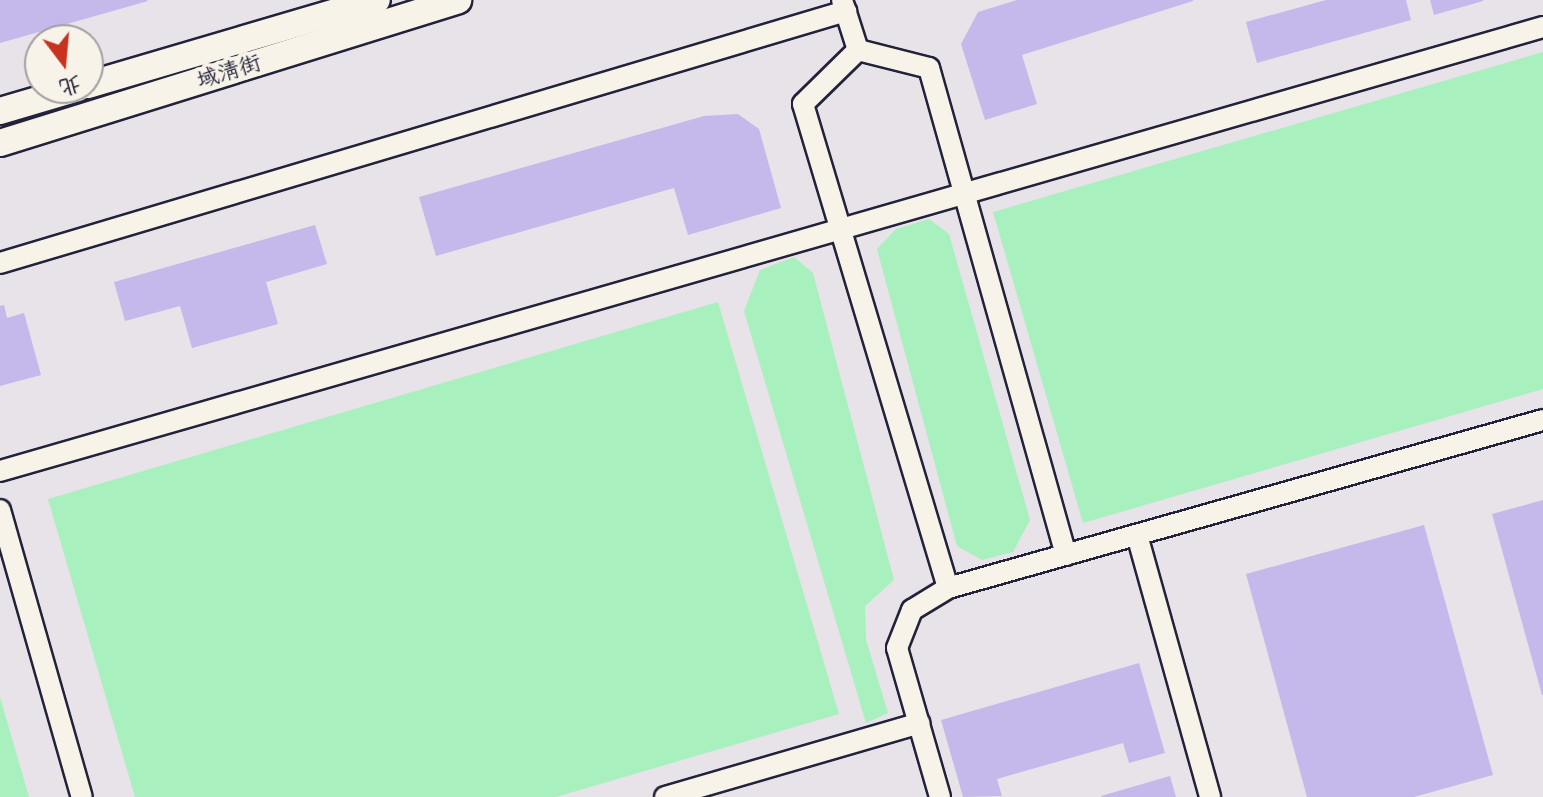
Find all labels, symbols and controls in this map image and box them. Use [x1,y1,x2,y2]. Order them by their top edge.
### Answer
north arrow [24,24,104,104]
street label: 域清街 [194,50,264,94]
text: 北 [55,68,85,104]

